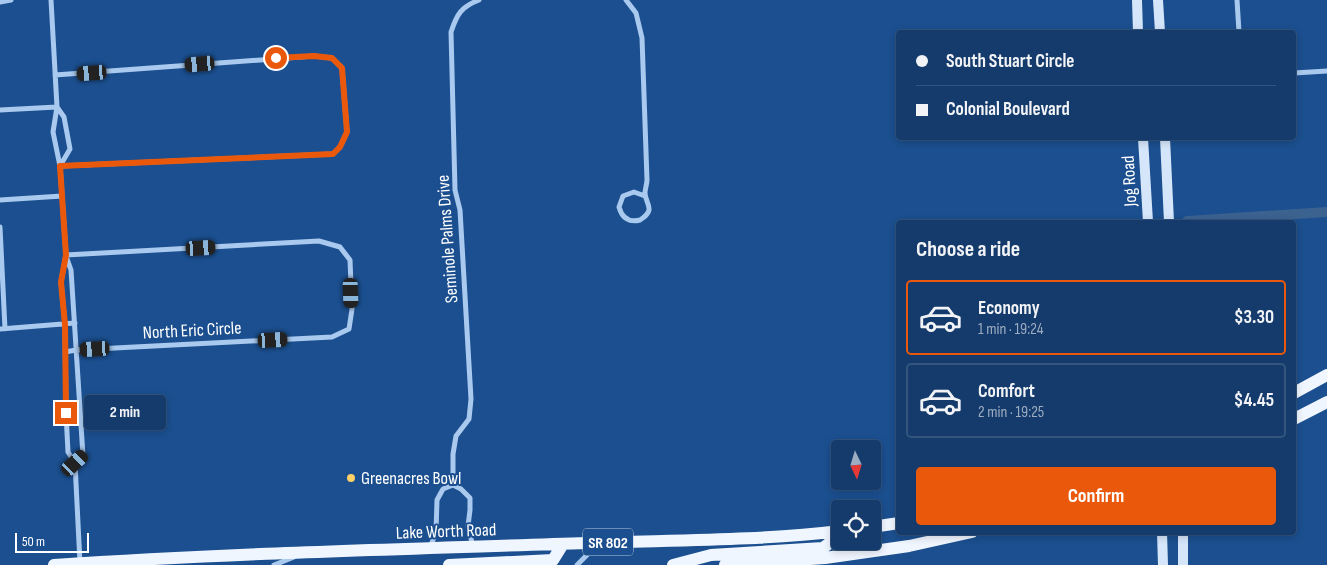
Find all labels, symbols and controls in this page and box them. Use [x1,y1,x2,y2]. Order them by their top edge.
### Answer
route start [265,47,287,69]
text: South Stuart Circle [946,50,1074,73]
car [184,55,215,73]
car [76,64,107,82]
text: Colonial Boulevard [946,98,1070,121]
street label: Jog Road [1118,155,1141,208]
street label: Seminole Palms Drive [433,174,462,304]
text: Choose a ride [916,236,1020,263]
car [185,240,216,256]
car [342,278,359,308]
icon: car [918,295,963,340]
text: Economy [978,297,1040,320]
text: $3.30 [1234,306,1274,329]
street label: North Eric Circle [142,317,242,344]
text: 1 min · 19:24 [978,320,1043,339]
car [257,332,288,348]
car [79,341,110,357]
icon: car [918,378,963,423]
text: Comfort [978,380,1035,403]
text: $4.45 [1234,389,1274,412]
callout: 2 min [84,396,166,430]
route end [55,402,77,424]
text: 2 min [110,403,140,422]
text: 2 min · 19:25 [978,403,1044,422]
north arrow [831,440,881,490]
map controls [831,440,881,550]
car [58,447,91,479]
button: Confirm [916,467,1276,525]
place label: Greenacres Bowl [361,468,461,489]
marker: Greenacres Bowl [345,472,357,484]
button: locate [831,500,881,550]
street label: Lake Worth Road [395,519,497,544]
road number: SR 802 [583,528,633,556]
scale bar [15,530,89,553]
text: 50 m [22,533,45,550]

